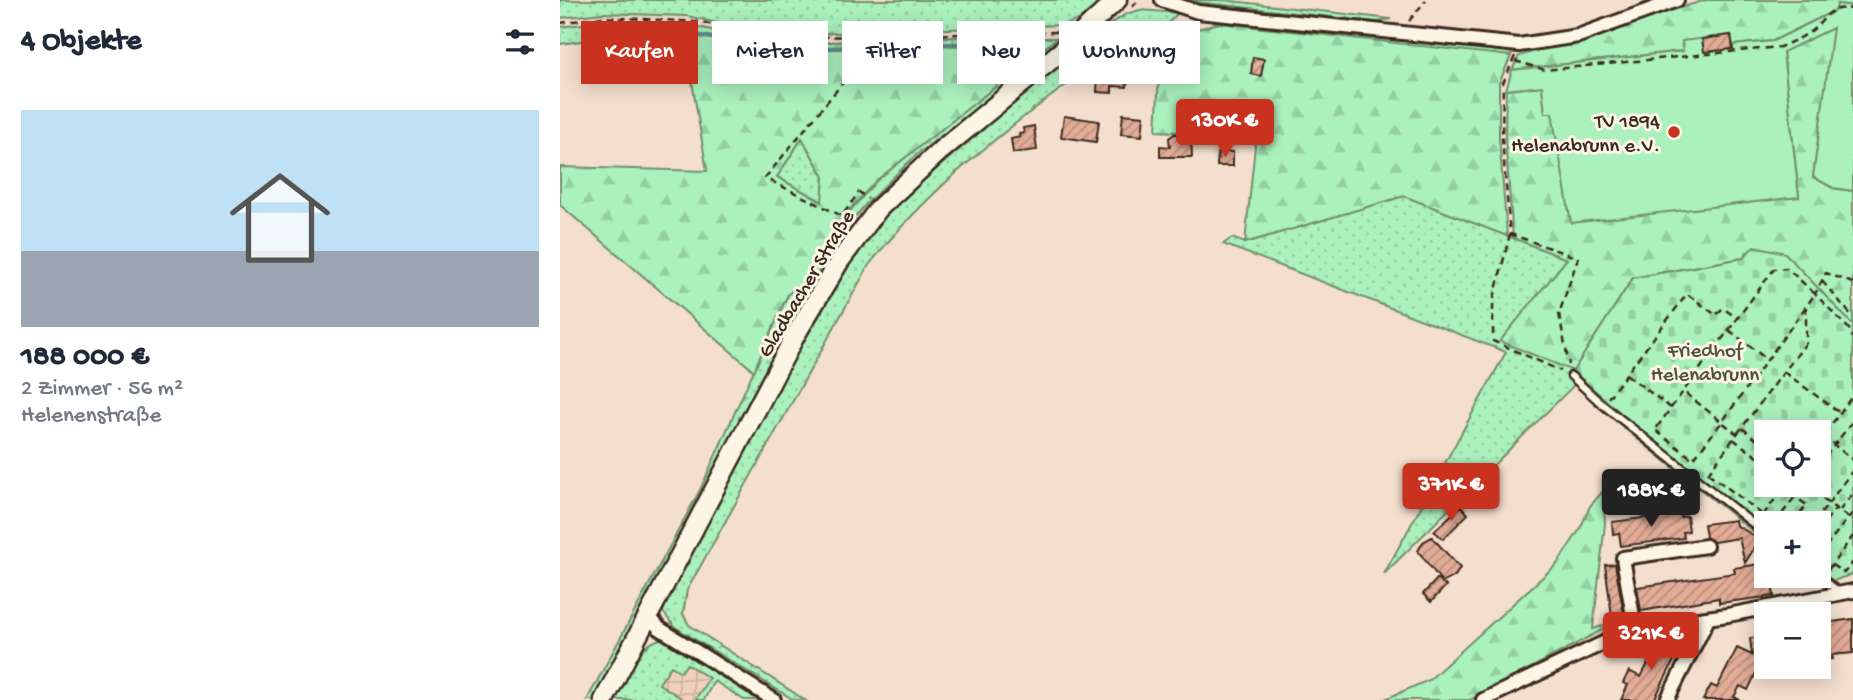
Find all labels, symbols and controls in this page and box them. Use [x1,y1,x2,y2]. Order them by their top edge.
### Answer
chip: Kaufen [581,21,698,84]
chip: Mieten [712,21,828,84]
chip: Filter [842,21,943,84]
chip: Neu [957,21,1045,84]
chip: Wohnung [1059,21,1200,84]
icon: filters [501,23,539,61]
text: 4 Objekte [21,25,142,60]
pin: 130K € [1168,100,1282,159]
text: 130K € [1192,108,1258,135]
place label: TV 1894 Helenabrunn e.V. [1511,111,1660,160]
marker: TV 1894 Helenabrunn e.V. [1666,124,1682,140]
icon: home [217,155,343,281]
street label: Gladbacher Straße [754,206,862,363]
park label: Friedhof Helenabrunn [1651,340,1759,389]
text: 188 000 € [21,341,149,376]
text: 2 Zimmer · 56 m² [21,376,183,403]
text: Helenenstraße [21,403,161,430]
map controls [1754,420,1831,679]
button: locate [1754,420,1831,497]
pin: 371K € [1394,463,1508,523]
pin: 188K € [1594,470,1708,529]
text: 371K € [1419,472,1484,499]
text: 188K € [1618,478,1684,505]
button: + [1754,511,1831,588]
button: − [1754,602,1831,679]
pin: 321K € [1594,612,1708,672]
text: 321K € [1619,621,1683,648]

